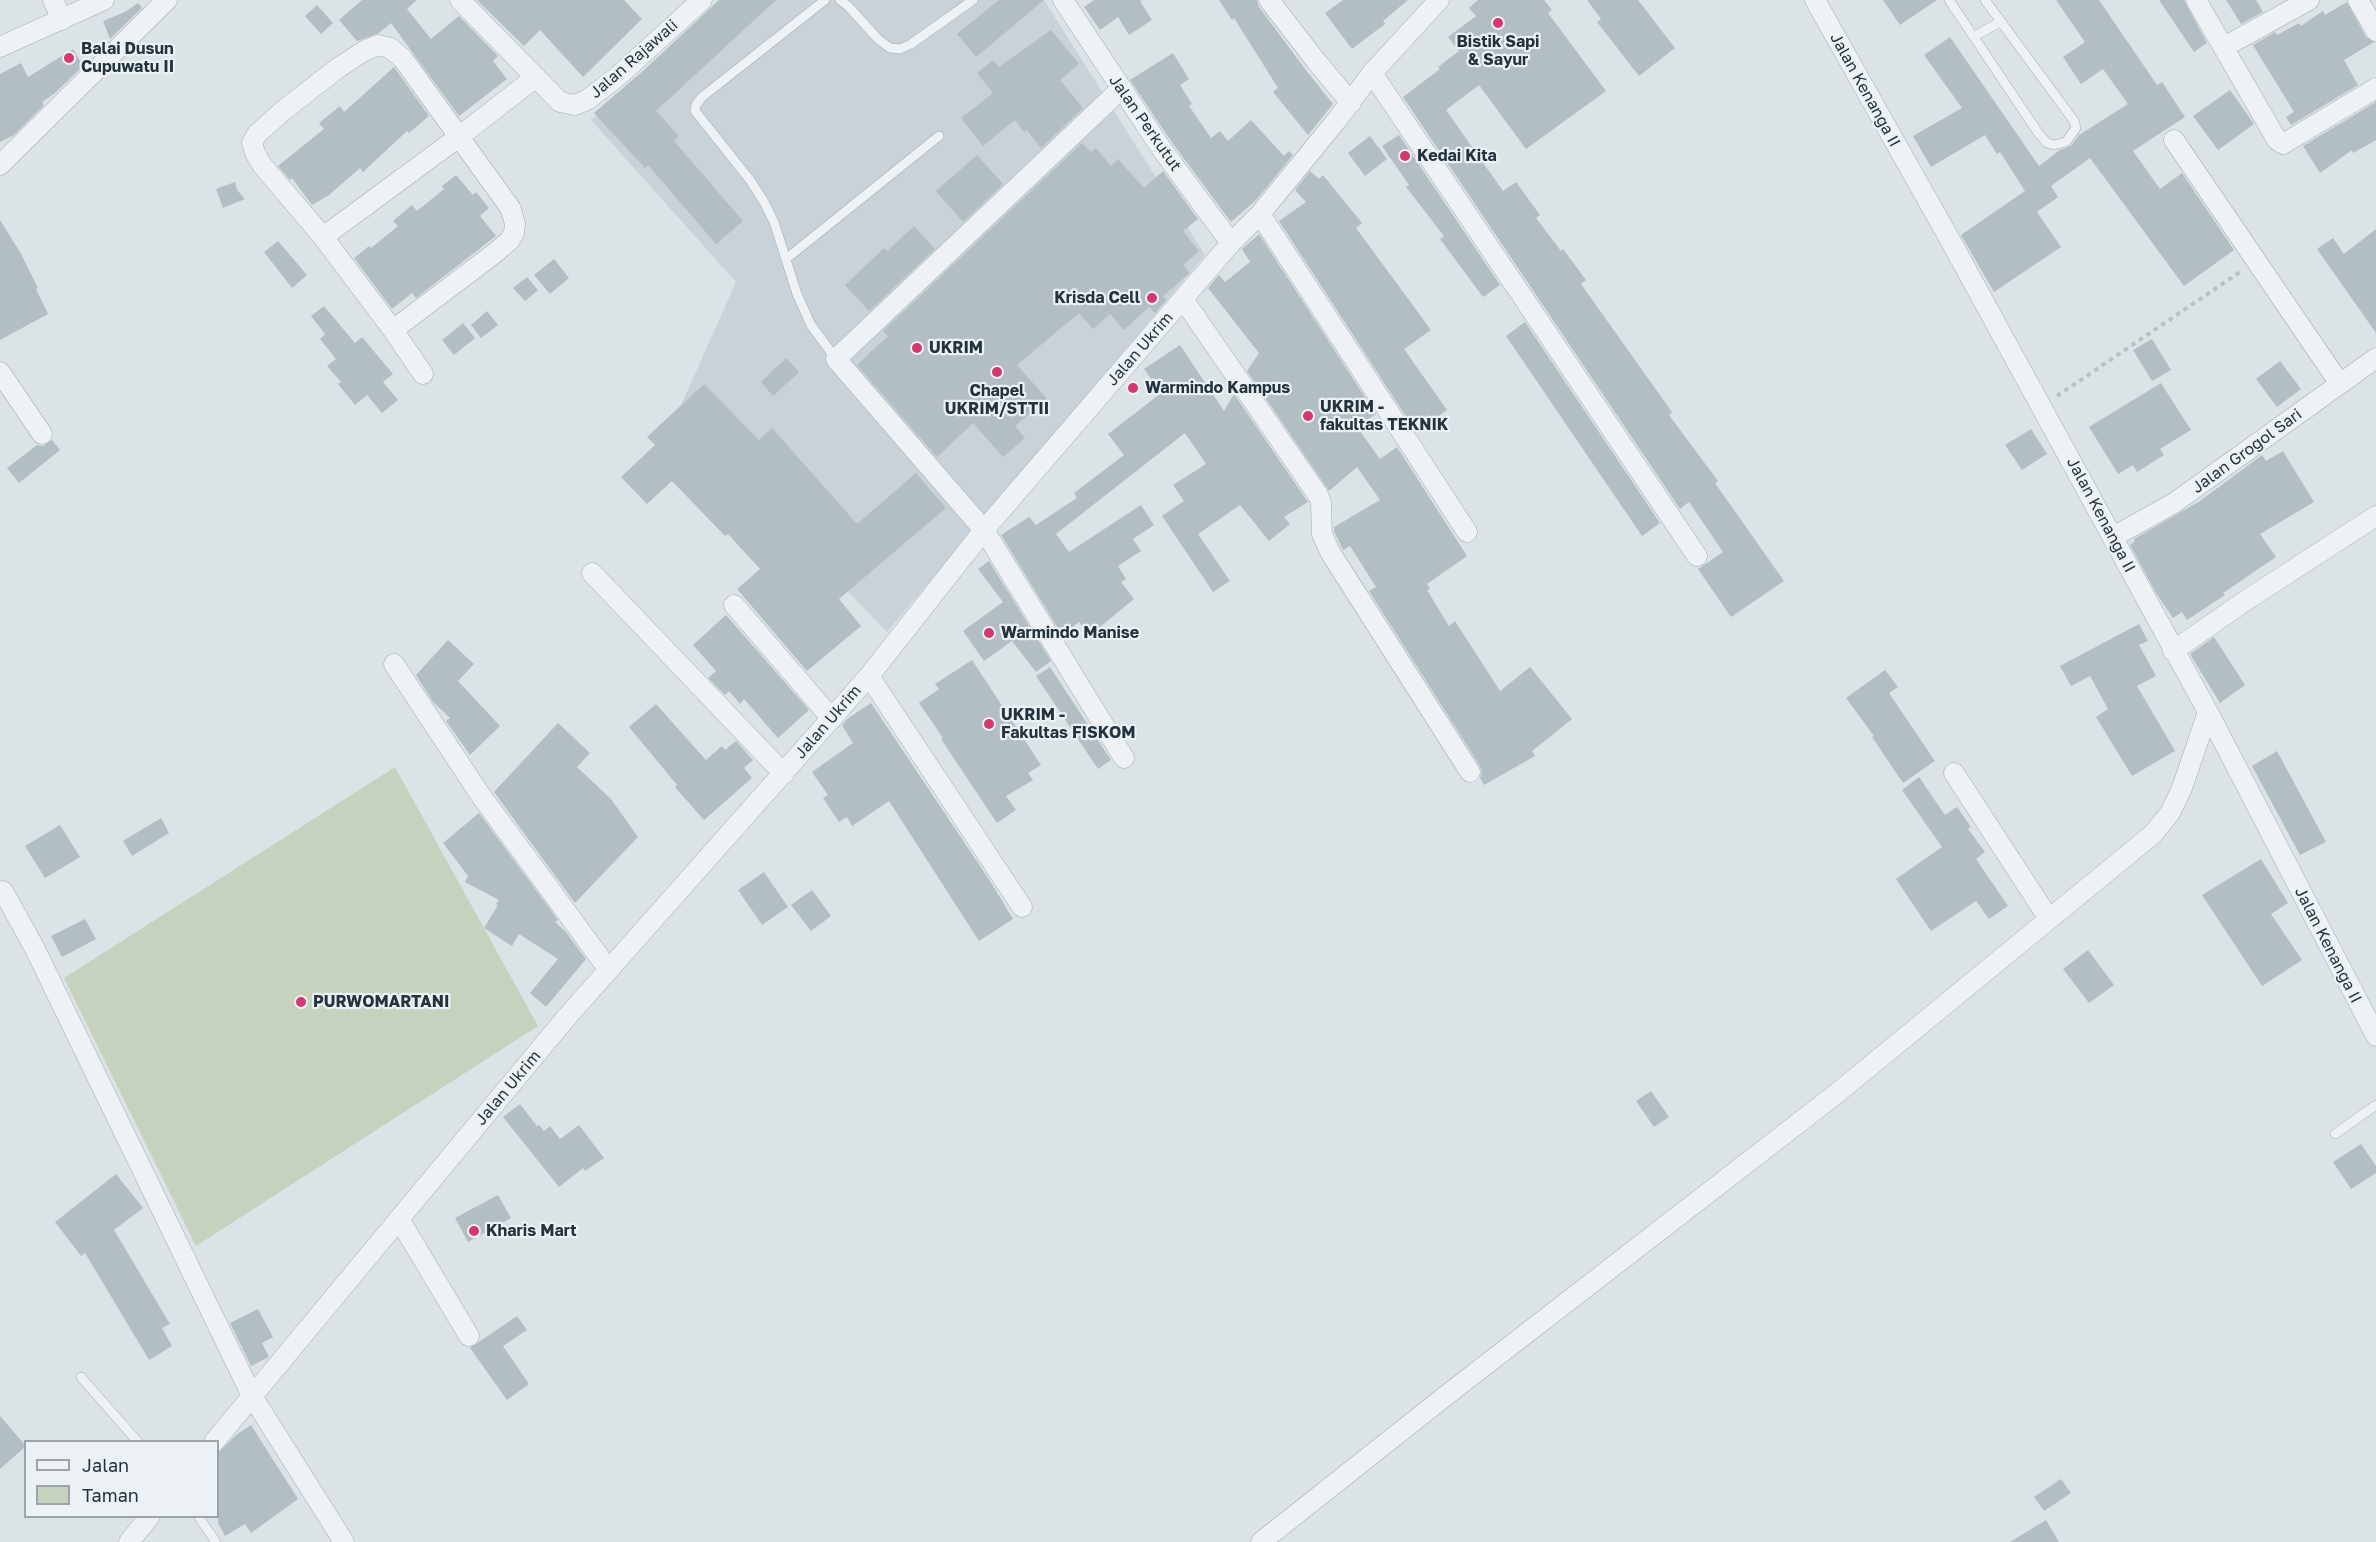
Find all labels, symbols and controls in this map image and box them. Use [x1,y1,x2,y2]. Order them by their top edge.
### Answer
street label: Jalan Rajawali [586,16,682,102]
marker: Bistik Sapi & Sayur [1491,16,1505,30]
street label: Jalan Kenanga II [1826,30,1904,150]
place label: Bistik Sapi & Sayur [1457,32,1539,70]
place label: Balai Dusun Cupuwatu II [81,39,174,77]
marker: Balai Dusun Cupuwatu II [62,51,76,65]
street label: Jalan Perkutut [1105,71,1185,175]
place label: Kedai Kita [1417,146,1497,166]
marker: Kedai Kita [1398,149,1412,163]
place label: Krisda Cell [1054,288,1140,308]
marker: Krisda Cell [1145,291,1159,305]
street label: Jalan Ukrim [1103,308,1177,390]
place label: UKRIM [929,338,983,358]
marker: UKRIM [910,341,924,355]
marker: Chapel UKRIM/STTII [990,365,1004,379]
place label: Warmindo Kampus [1145,378,1290,398]
place label: Chapel UKRIM/STTII [945,381,1049,419]
marker: Warmindo Kampus [1126,381,1140,395]
place label: UKRIM - fakultas TEKNIK [1320,397,1448,435]
street label: Jalan Grogol Sari [2188,405,2306,497]
marker: UKRIM - fakultas TEKNIK [1301,409,1315,423]
street label: Jalan Kenanga II [2063,454,2139,576]
place label: Warmindo Manise [1001,623,1139,643]
marker: Warmindo Manise [982,626,996,640]
street label: Jalan Ukrim [791,681,865,763]
place label: UKRIM - Fakultas FISKOM [1001,705,1135,743]
marker: UKRIM - Fakultas FISKOM [982,717,996,731]
street label: Jalan Kenanga II [2290,884,2366,1006]
place label: PURWOMARTANI [313,992,449,1012]
marker: PURWOMARTANI [294,995,308,1009]
street label: Jalan Ukrim [471,1047,545,1129]
place label: Kharis Mart [486,1221,577,1241]
marker: Kharis Mart [467,1224,481,1238]
legend [24,1440,219,1518]
text: Jalan [82,1454,129,1476]
text: Taman [82,1484,139,1506]

